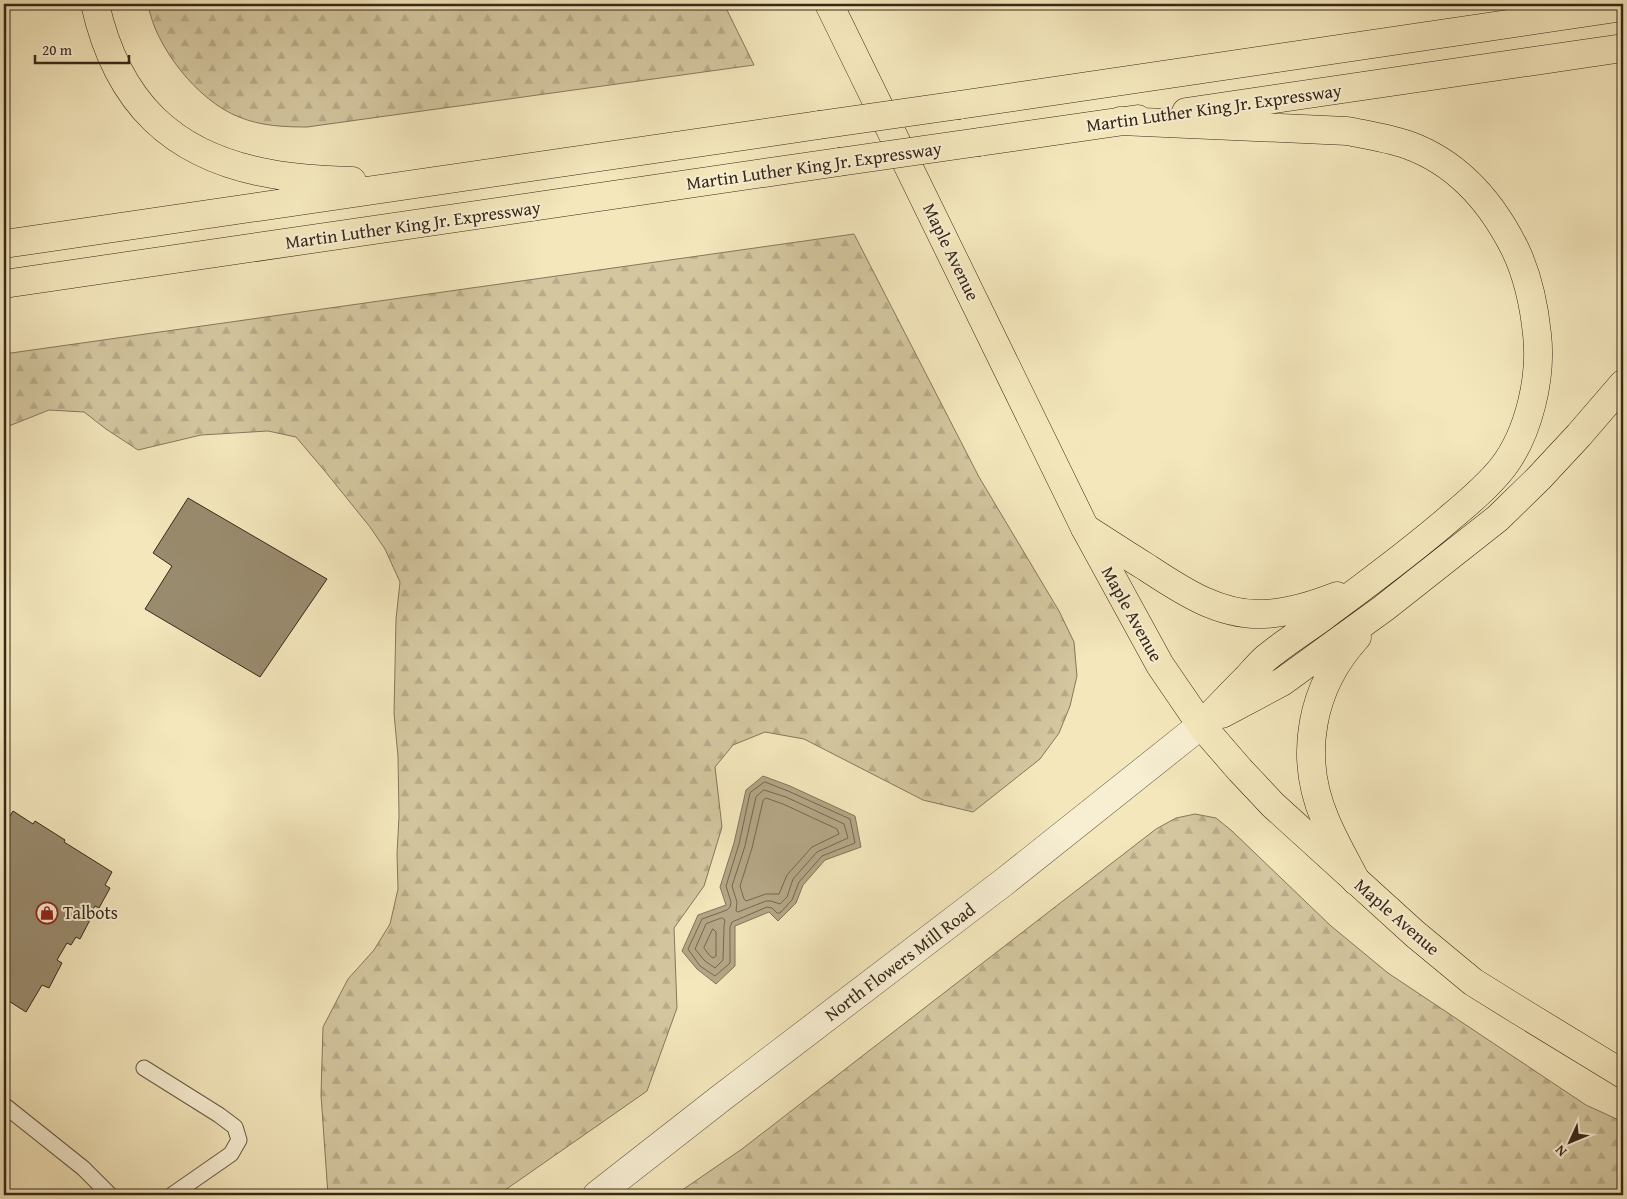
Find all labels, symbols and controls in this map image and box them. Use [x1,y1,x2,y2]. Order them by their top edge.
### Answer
scale bar [35,32,129,64]
text: 20 m [42,39,73,60]
street label: Martin Luther King Jr. Expressway [1084,76,1343,139]
street label: Martin Luther King Jr. Expressway [684,134,943,197]
street label: Martin Luther King Jr. Expressway [283,193,542,256]
street label: Maple Avenue [916,198,987,305]
street label: Maple Avenue [1095,561,1170,667]
street label: Maple Avenue [1349,872,1446,962]
street label: North Flowers Mill Road [819,896,981,1027]
place label: Talbots [63,899,118,926]
shop icon: Talbots [35,901,59,925]
north arrow [1544,1116,1594,1166]
text: N [1550,1140,1571,1161]

